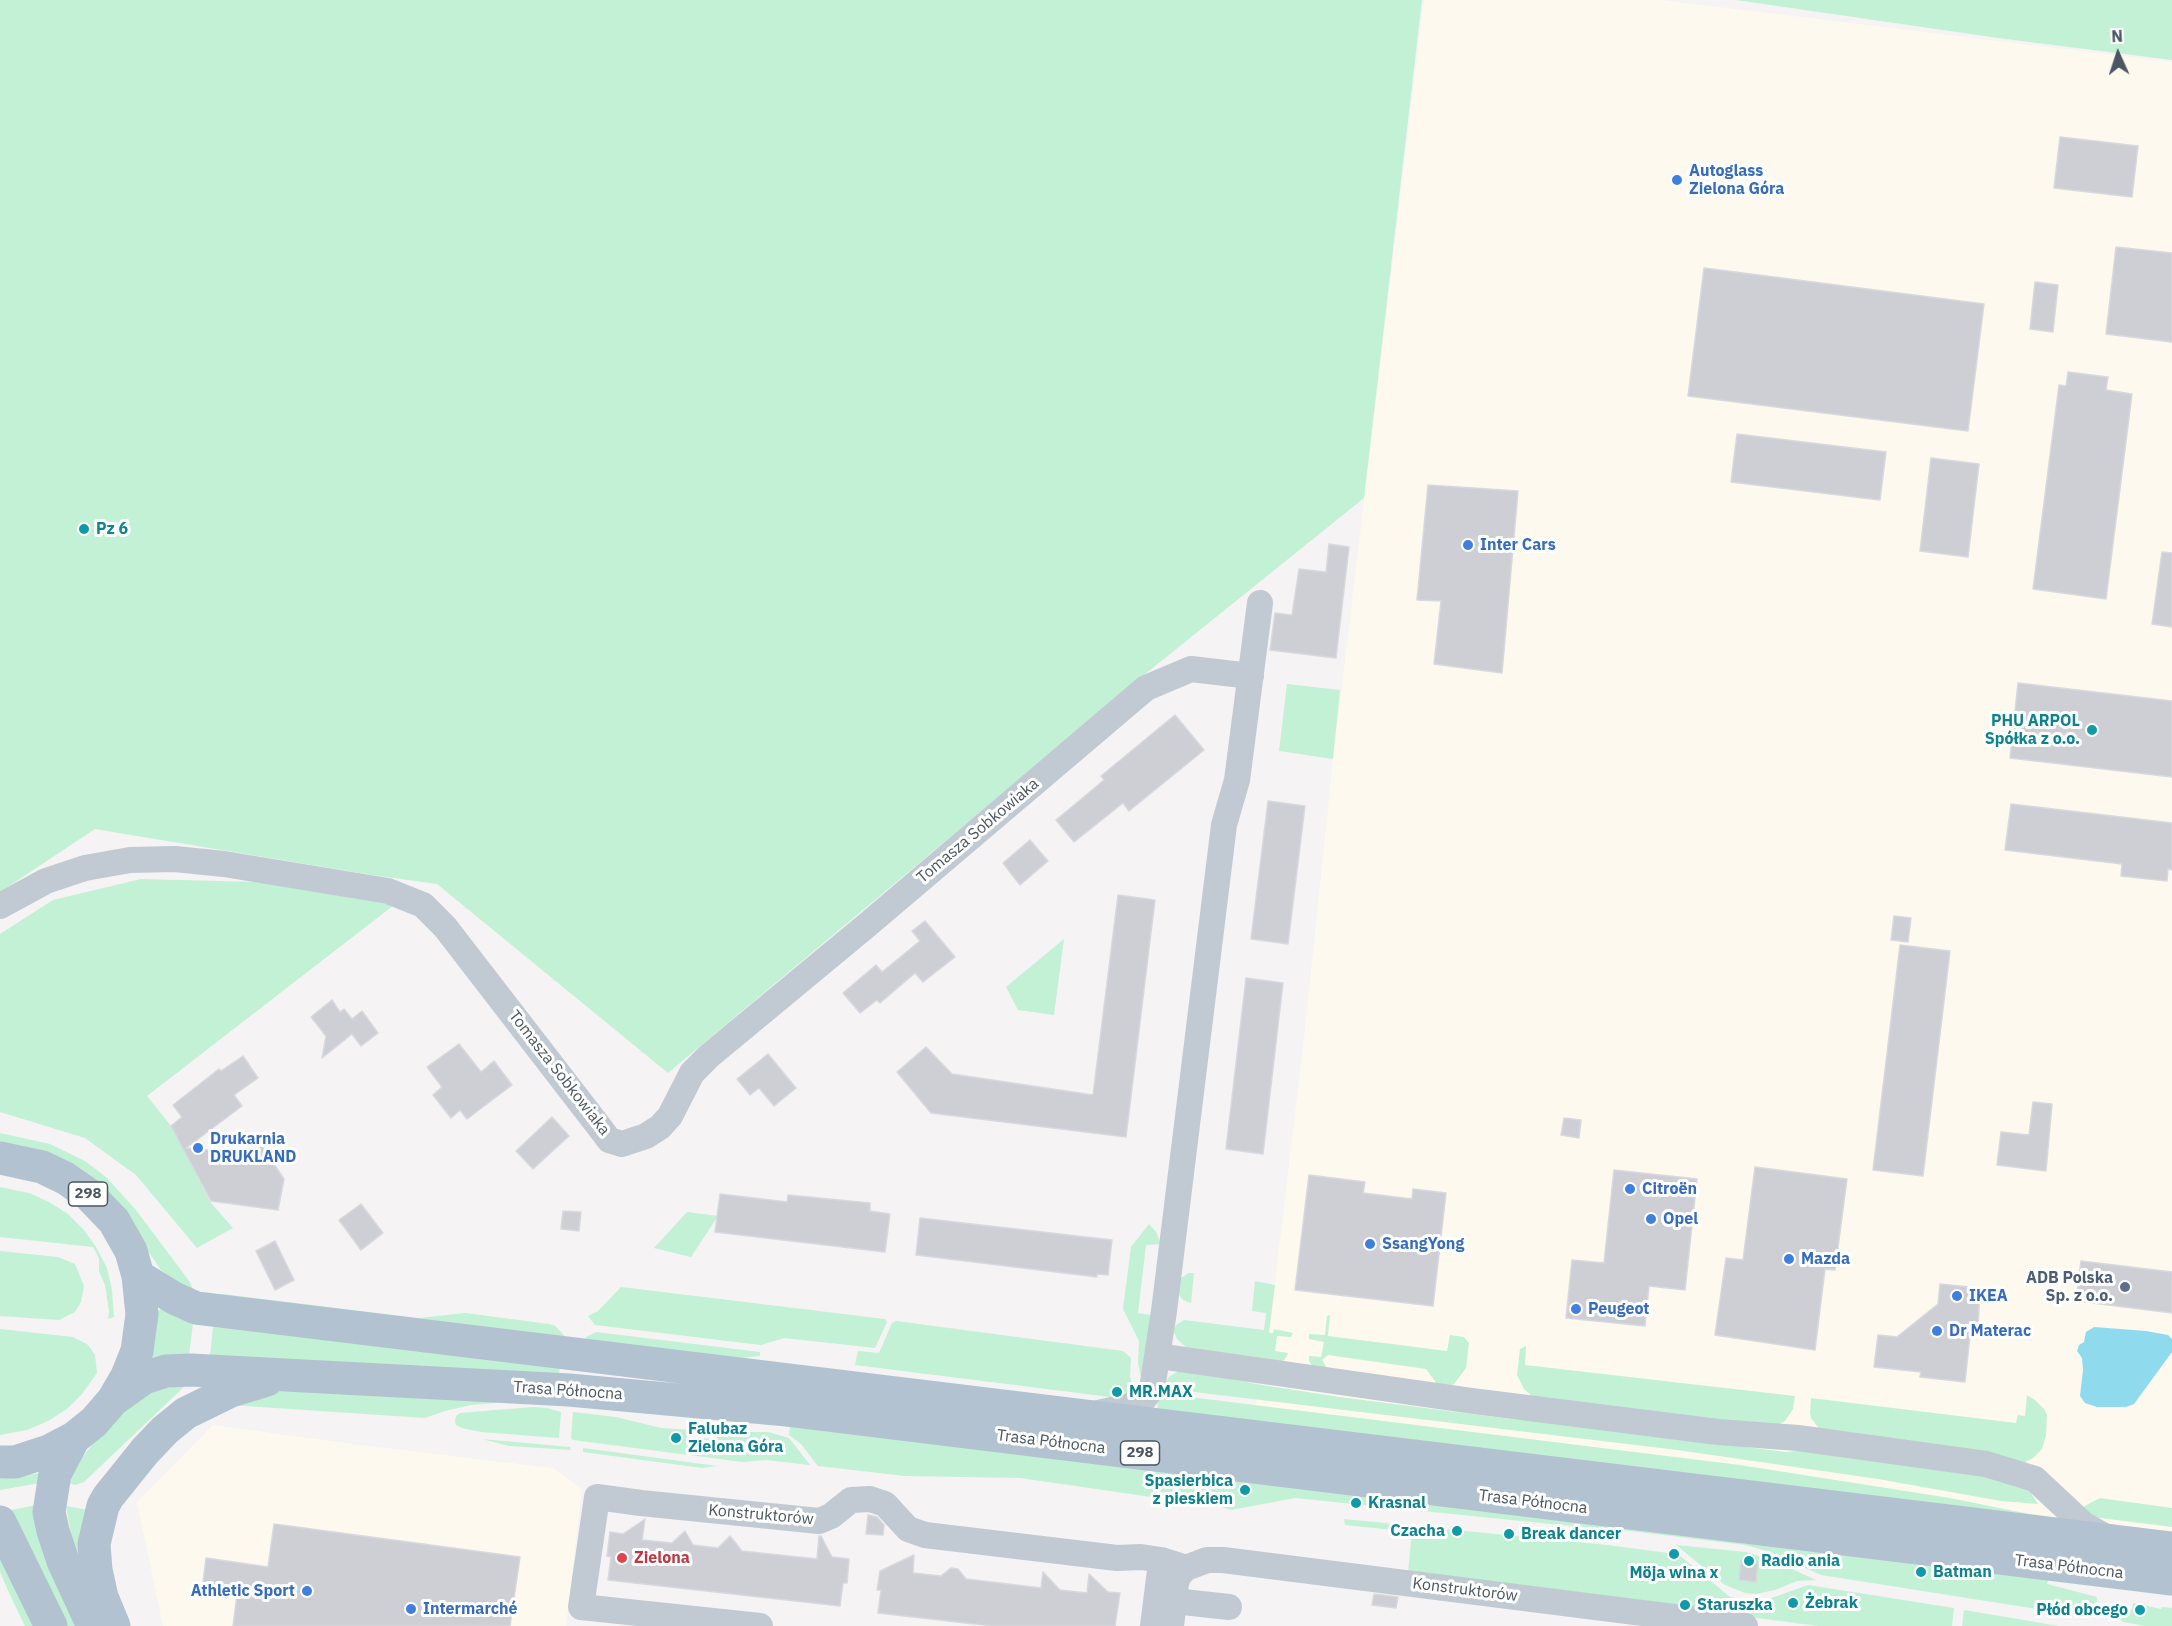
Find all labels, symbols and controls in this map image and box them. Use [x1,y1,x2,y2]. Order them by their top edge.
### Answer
north arrow [2088,24,2148,84]
text: N [2111,26,2123,46]
place label: Autoglass Zielona Góra [1689,161,1784,199]
marker: Autoglass Zielona Góra [1670,173,1684,187]
place label: Pz 6 [96,519,128,539]
marker: Pz 6 [77,522,91,536]
place label: Inter Cars [1480,535,1556,555]
marker: Inter Cars [1461,538,1475,552]
place label: PHU ARPOL Spółka z o.o. [1985,711,2080,749]
marker: PHU ARPOL Spółka z o.o. [2085,723,2099,737]
street label: Tomasza Sobkowiaka [913,774,1043,888]
street label: Tomasza Sobkowiaka [504,1007,614,1139]
place label: Drukarnia DRUKLAND [210,1129,296,1167]
marker: Drukarnia DRUKLAND [191,1141,205,1155]
place label: Citroën [1642,1179,1697,1199]
road number: 298 [68,1182,107,1206]
marker: Citroën [1623,1182,1637,1196]
place label: Opel [1663,1209,1698,1229]
marker: Opel [1644,1212,1658,1226]
place label: SsangYong [1382,1234,1464,1254]
marker: SsangYong [1363,1237,1377,1251]
place label: Mazda [1801,1249,1850,1269]
marker: Mazda [1782,1252,1796,1266]
place label: ADB Polska Sp. z o.o. [2026,1268,2113,1306]
marker: ADB Polska Sp. z o.o. [2118,1280,2132,1294]
place label: IKEA [1969,1286,2008,1306]
marker: IKEA [1950,1289,1964,1303]
place label: Peugeot [1588,1299,1649,1319]
marker: Peugeot [1569,1302,1583,1316]
place label: Dr Materac [1949,1321,2031,1341]
marker: Dr Materac [1930,1324,1944,1338]
street label: Trasa Północna [513,1378,623,1404]
place label: MR.MAX [1129,1382,1193,1402]
marker: MR.MAX [1110,1385,1124,1399]
place label: Falubaz Zielona Góra [688,1419,783,1457]
street label: Trasa Północna [996,1426,1106,1458]
marker: Falubaz Zielona Góra [669,1431,683,1445]
road number: 298 [1120,1441,1160,1465]
place label: Spasierbica z pieskiem [1144,1471,1233,1509]
marker: Spasierbica z pieskiem [1238,1483,1252,1497]
street label: Trasa Północna [1478,1486,1588,1518]
place label: Krasnal [1368,1493,1426,1513]
marker: Krasnal [1349,1496,1363,1510]
street label: Konstruktorów [707,1501,815,1529]
place label: Czacha [1390,1521,1445,1541]
marker: Czacha [1450,1524,1464,1538]
place label: Break dancer [1521,1524,1621,1544]
marker: Break dancer [1502,1527,1516,1541]
marker: Möja wina x [1667,1547,1681,1561]
place label: Zielona [634,1548,690,1568]
marker: Zielona [615,1551,629,1565]
place label: Radio ania [1761,1551,1840,1571]
street label: Trasa Północna [2014,1551,2124,1583]
marker: Radio ania [1742,1554,1756,1568]
place label: Batman [1933,1562,1992,1582]
place label: Möja wina x [1630,1563,1718,1583]
marker: Batman [1914,1565,1928,1579]
street label: Konstruktorów [1411,1574,1519,1606]
place label: Athletic Sport [191,1581,295,1601]
marker: Athletic Sport [300,1584,314,1598]
place label: Żebrak [1805,1593,1858,1613]
place label: Staruszka [1697,1595,1773,1615]
marker: Żebrak [1786,1596,1800,1610]
marker: Staruszka [1678,1598,1692,1612]
place label: Intermarché [423,1599,518,1619]
place label: Płód obcego [2036,1600,2128,1620]
marker: Intermarché [404,1602,418,1616]
marker: Płód obcego [2133,1603,2147,1617]

